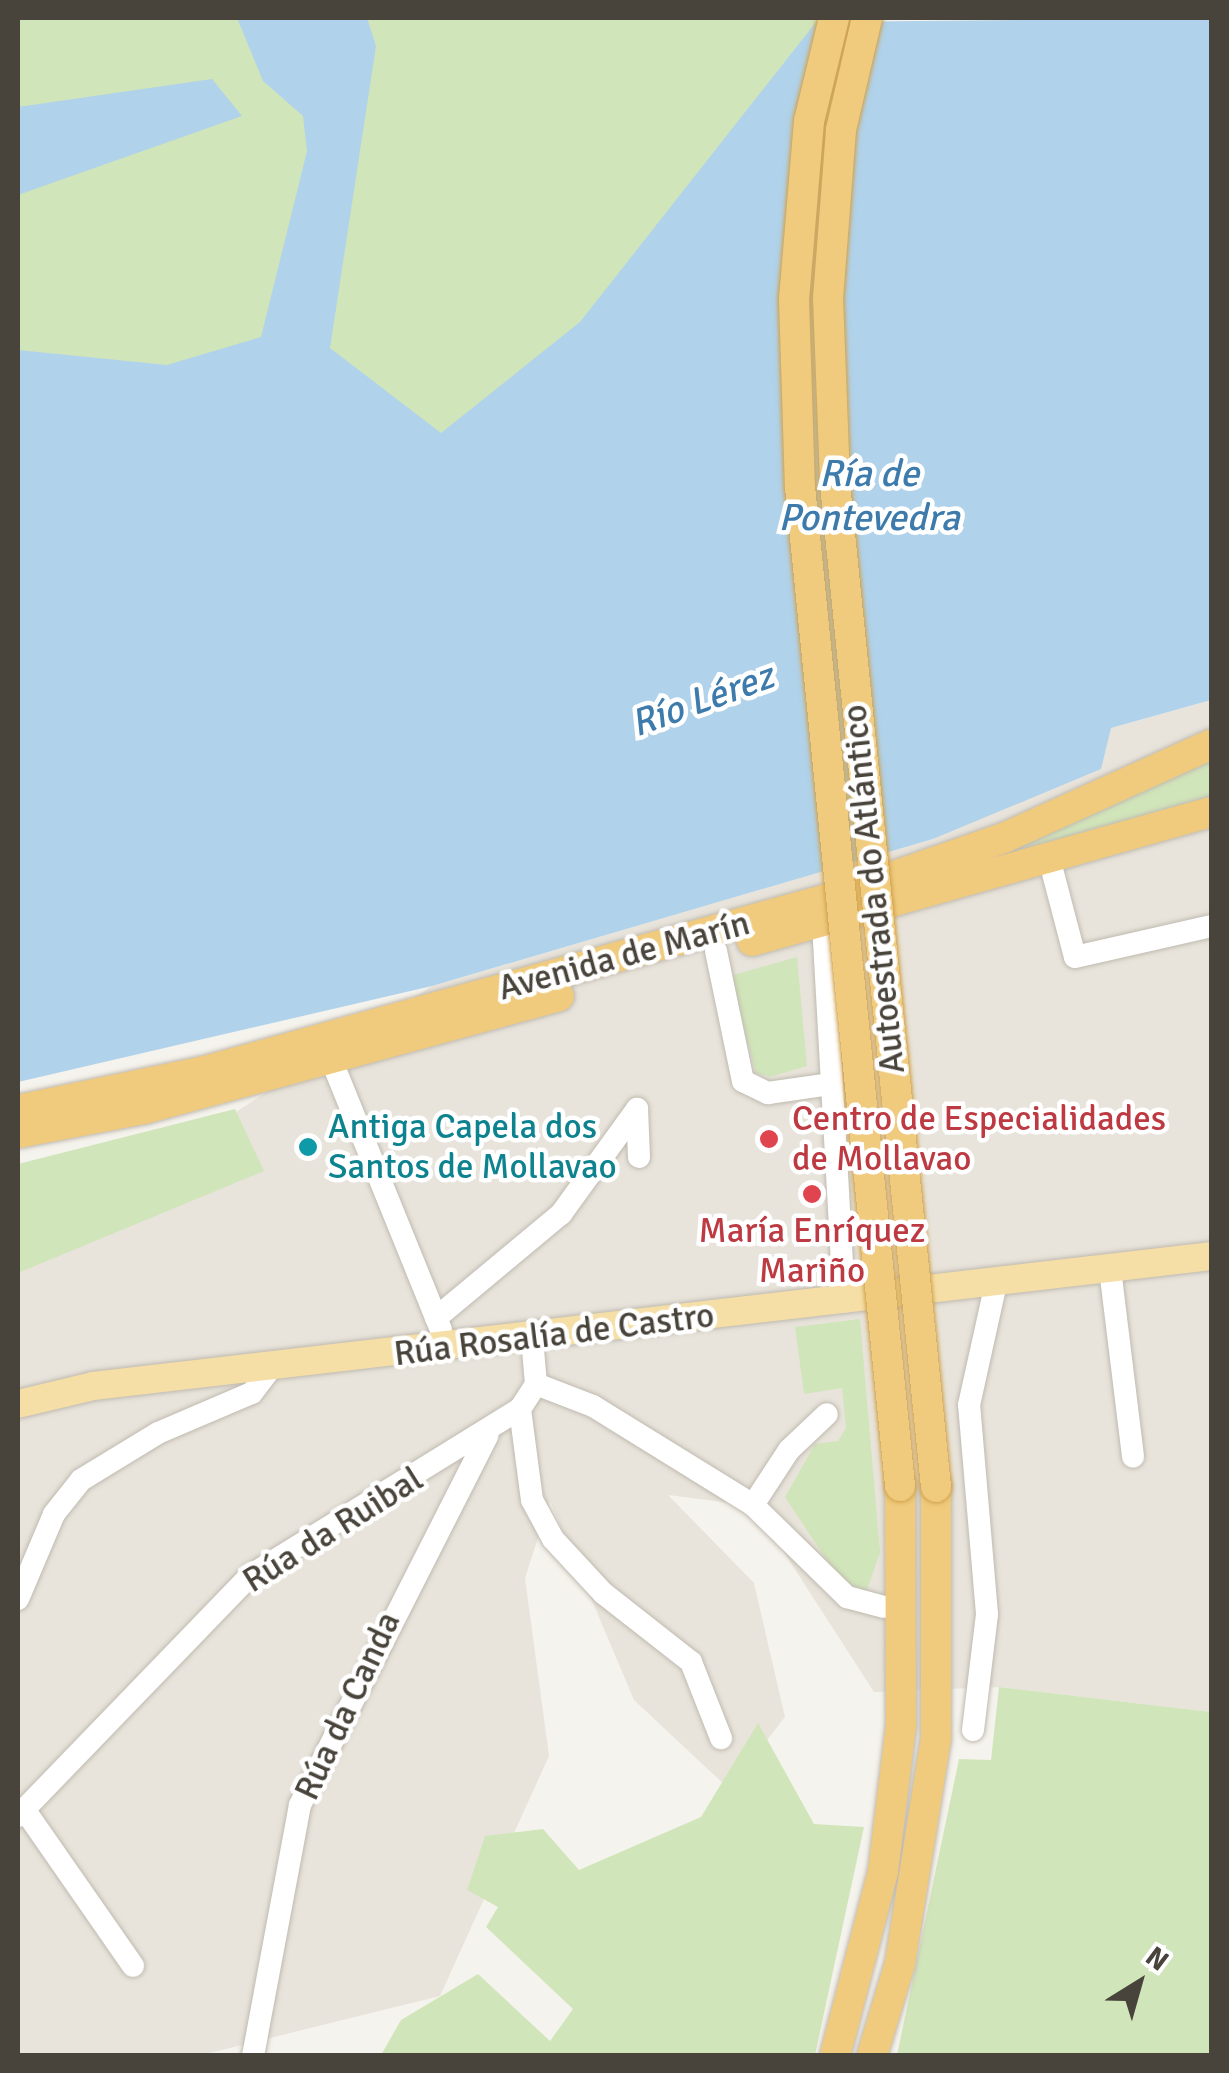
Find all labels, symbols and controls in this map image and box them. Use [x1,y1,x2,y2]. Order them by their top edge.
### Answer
water label: Ría de Pontevedra [778,451,960,540]
water label: Río Lérez [624,653,780,747]
street label: Autoestrada do Atlántico [834,702,914,1076]
street label: Avenida de Marín [494,902,754,1010]
place label: Centro de Especialidades de Mollavao [792,1098,1166,1180]
place label: Antiga Capela dos Santos de Mollavao [328,1106,617,1188]
marker: Centro de Especialidades de Mollavao [756,1126,782,1152]
marker: Antiga Capela dos Santos de Mollavao [297,1136,319,1158]
marker: María Enríquez Mariño [801,1183,823,1205]
place label: María Enríquez Mariño [698,1210,926,1292]
street label: Rúa Rosalía de Castro [392,1295,716,1375]
street label: Rúa da Ruibal [235,1458,431,1602]
street label: Rúa da Canda [286,1605,410,1807]
north arrow [1089,1933,1189,2033]
text: N [1139,1940,1175,1978]

